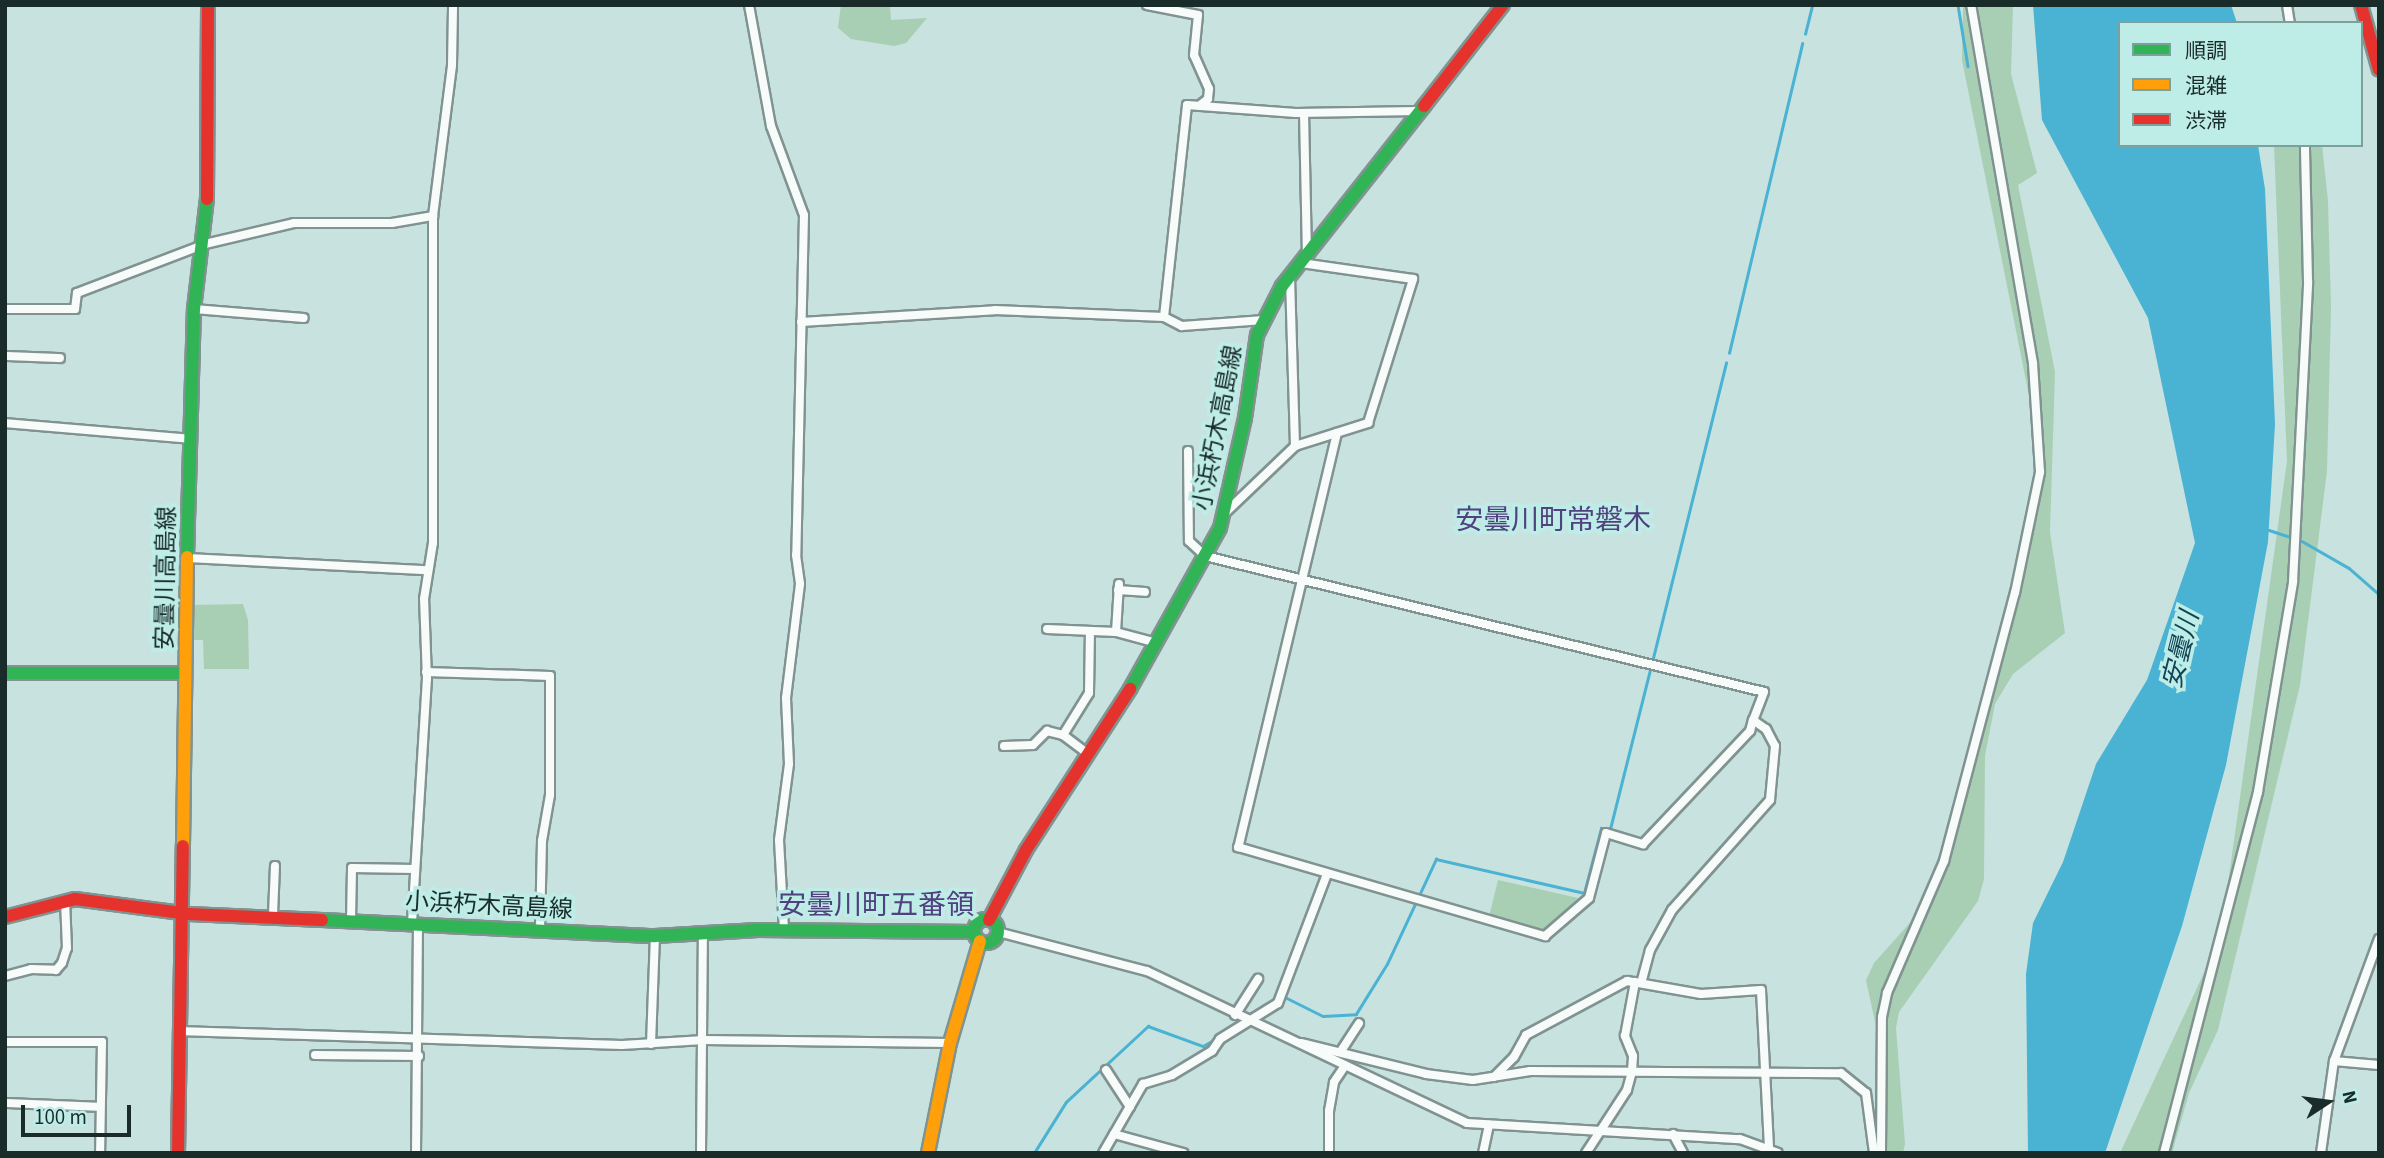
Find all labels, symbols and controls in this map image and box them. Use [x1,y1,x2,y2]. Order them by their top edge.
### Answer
legend [2118,21,2363,147]
text: 順調 [2185,36,2227,66]
text: 混雑 [2185,71,2227,101]
text: 渋滞 [2185,106,2227,136]
street label: 小浜朽木高島線 [1188,343,1248,513]
district label: 安曇川町常磐木 [1455,503,1651,537]
street label: 安曇川高島線 [150,506,182,650]
water label: 安曇川 [2156,608,2206,692]
street label: 小浜朽木高島線 [404,887,574,925]
district label: 安曇川町五番領 [778,888,974,922]
north arrow [2293,1067,2363,1137]
text: N [2334,1088,2364,1106]
scale bar [24,1092,135,1136]
text: 100 m [34,1102,87,1132]

